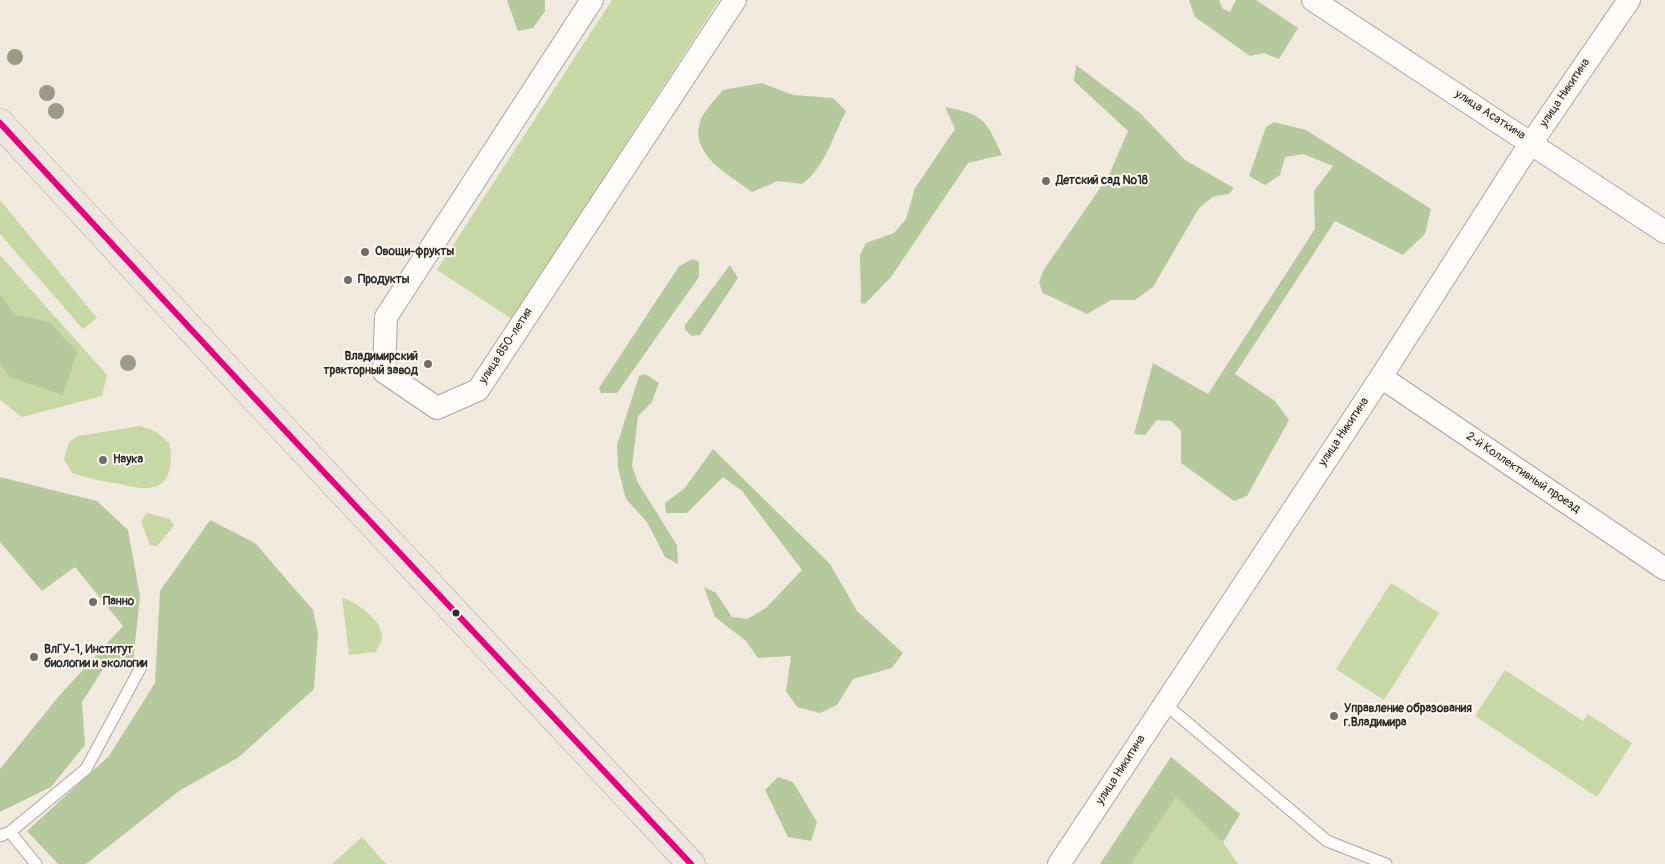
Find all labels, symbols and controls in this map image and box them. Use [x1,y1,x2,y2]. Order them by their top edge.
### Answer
street label: улица Никитина [1537,56,1593,130]
street label: улица Асаткина [1452,87,1528,143]
place label: Детский сад №18 [1056,174,1148,188]
marker: Детский сад №18 [1040,175,1052,187]
place label: Овощи-фрукты [375,245,454,259]
marker: Овощи-фрукты [359,246,371,258]
place label: Продукты [358,273,410,287]
marker: Продукты [342,274,354,286]
street label: улица 850-летия [476,305,536,387]
place label: Владимирский тракторный завод [323,350,418,378]
marker: Владимирский тракторный завод [422,358,434,370]
street label: улица Никитина [1316,395,1372,469]
street label: 2-й Коллективный проезд [1463,429,1583,517]
place label: Наука [113,453,143,467]
marker: Наука [97,454,109,466]
place label: Панно [103,595,134,609]
marker: Панно [87,596,99,608]
unlabelled marker [451,608,461,618]
place label: ВлГУ-1, Институт биологии и экологии [44,643,147,671]
marker: ВлГУ-1, Институт биологии и экологии [28,651,40,663]
place label: Управление образования г.Владимира [1344,702,1472,730]
marker: Управление образования г.Владимира [1328,710,1340,722]
street label: улица Никитина [1093,733,1149,807]

